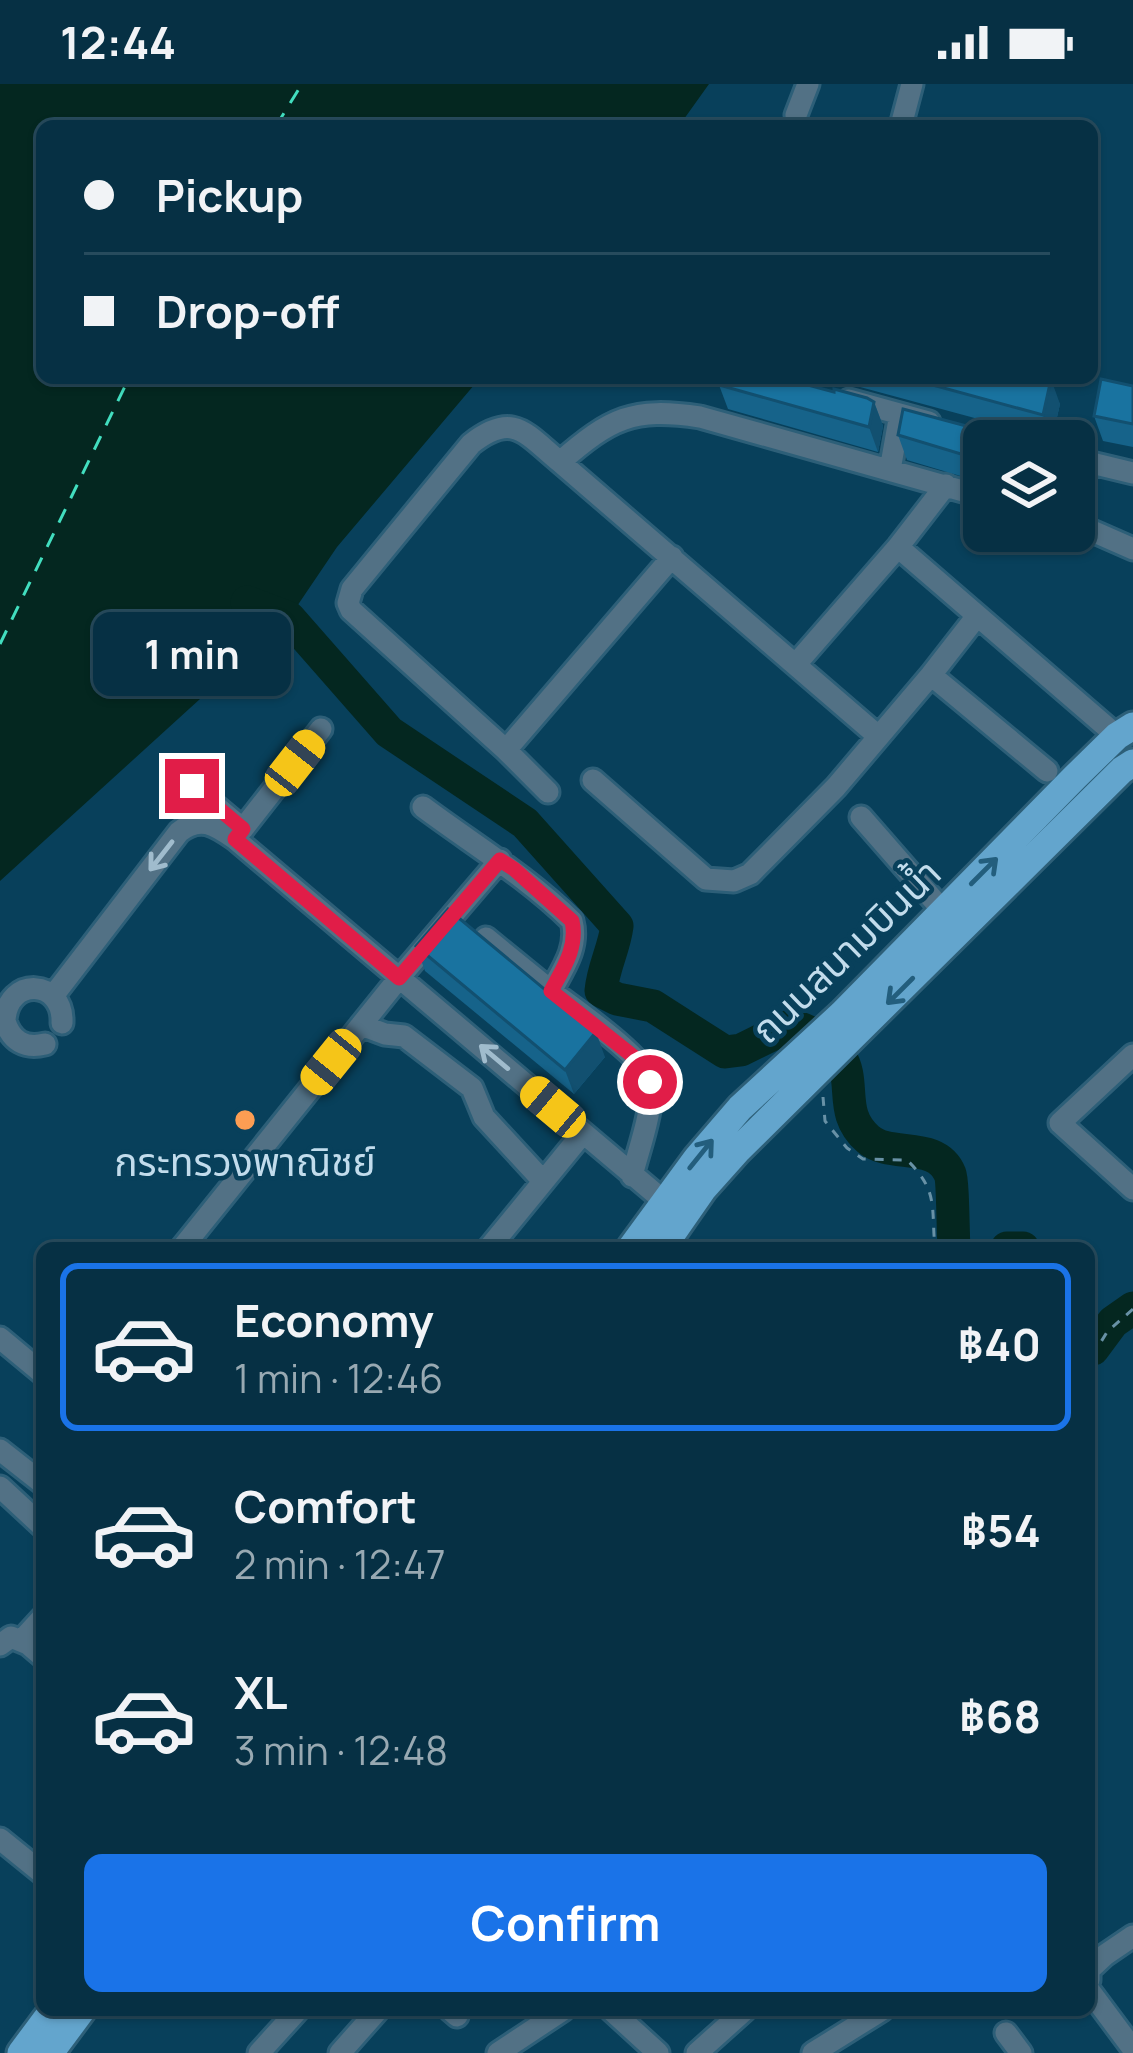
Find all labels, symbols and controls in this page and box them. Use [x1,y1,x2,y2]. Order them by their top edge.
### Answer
text: 12:44 [60,11,176,73]
text: Pickup [156,164,303,226]
text: Drop-off [156,280,339,342]
map controls [963,420,1095,552]
button: layers [963,420,1095,552]
callout: 1 min [93,612,291,696]
text: 1 min [144,627,240,681]
car [259,724,331,802]
route end [165,759,219,813]
one-way arrow [148,839,175,871]
street label: ถนนสนามบินน้ำ [739,846,952,1055]
one-way arrow [969,857,998,886]
one-way arrow [885,976,915,1006]
car [294,1023,368,1101]
one-way arrow [479,1044,510,1072]
route start [623,1055,677,1109]
car [514,1070,592,1144]
marker: กระทรวงพาณิชย์ [232,1107,258,1133]
place label: กระทรวงพาณิชย์ [114,1134,376,1188]
one-way arrow [687,1139,713,1171]
text: Economy [234,1289,434,1351]
icon: car [90,1293,198,1401]
text: ฿40 [958,1313,1041,1375]
text: 1 min · 12:46 [234,1351,443,1405]
text: Comfort [234,1475,417,1537]
icon: car [90,1479,198,1587]
text: ฿54 [961,1499,1041,1561]
text: 2 min · 12:47 [234,1537,445,1591]
text: XL [234,1661,288,1723]
icon: car [90,1665,198,1773]
text: ฿68 [959,1685,1041,1747]
text: 3 min · 12:48 [234,1723,448,1777]
button: Confirm [84,1854,1047,1992]

